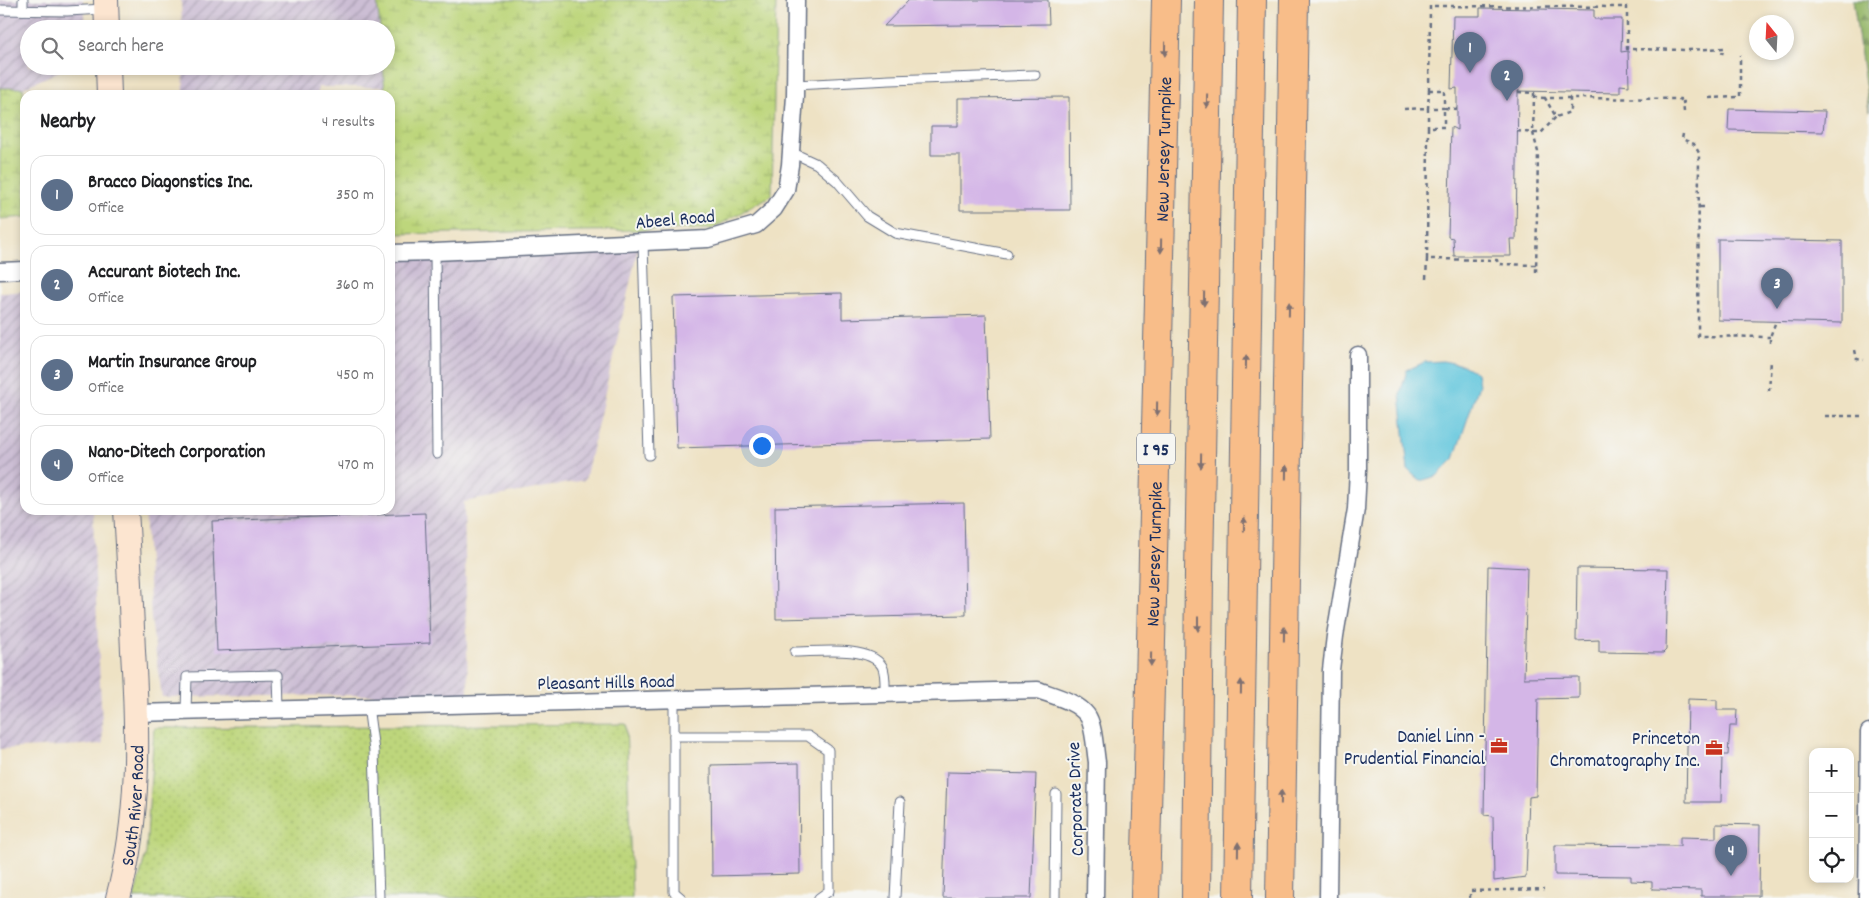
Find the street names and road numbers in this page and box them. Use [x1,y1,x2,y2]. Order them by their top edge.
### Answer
street label: New Jersey Turnpike [1151,76,1181,222]
street label: Abeel Road [634,205,716,238]
road number: I 95 [1137,434,1175,464]
street label: New Jersey Turnpike [1141,481,1172,627]
street label: Pleasant Hills Road [537,670,675,699]
street label: Corporate Drive [1062,741,1093,857]
street label: South River Road [116,745,153,869]

